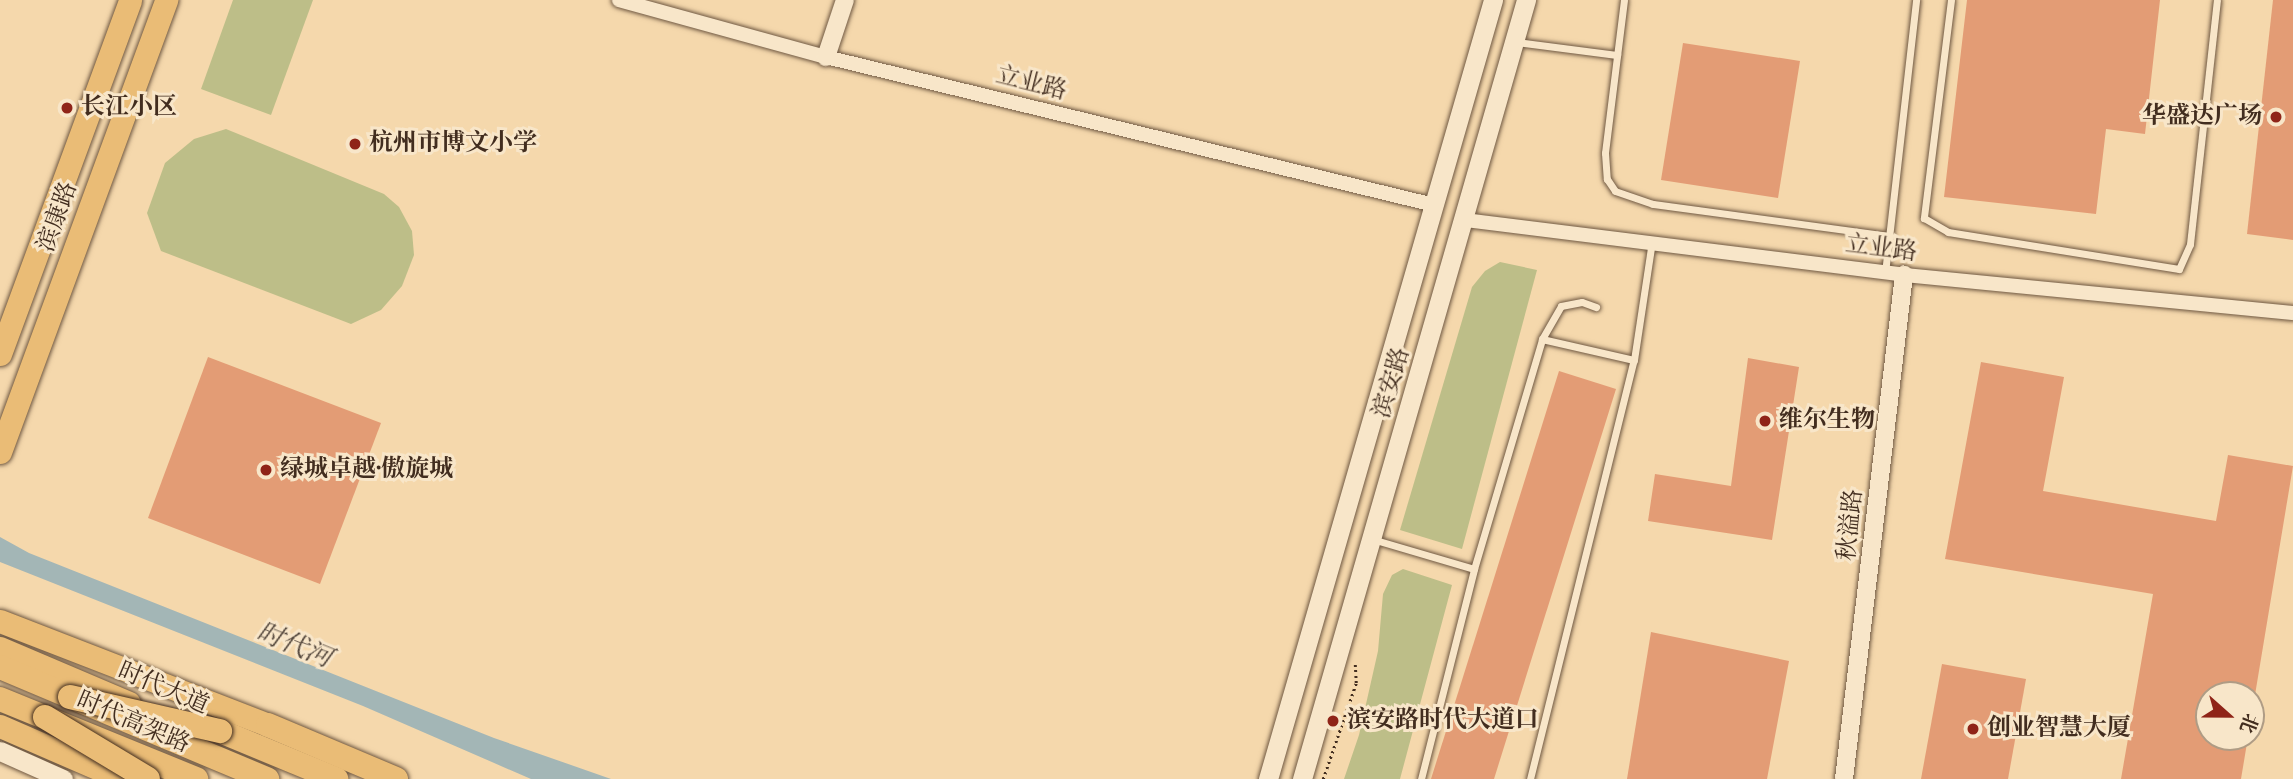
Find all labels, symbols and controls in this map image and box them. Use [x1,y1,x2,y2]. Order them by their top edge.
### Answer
street label: 立业路 [993,61,1069,107]
place label: 长江小区 [81,94,177,122]
marker: 长江小区 [59,100,75,116]
place label: 华盛达广场 [2142,103,2262,131]
marker: 华盛达广场 [2268,109,2284,125]
place label: 杭州市博文小学 [369,130,537,158]
marker: 杭州市博文小学 [347,136,363,152]
street label: 滨康路 [32,178,84,256]
street label: 立业路 [1844,230,1918,268]
street label: 滨安路 [1368,344,1416,422]
place label: 维尔生物 [1779,407,1875,435]
marker: 维尔生物 [1757,413,1773,429]
place label: 绿城卓越·傲旋城 [280,456,453,484]
marker: 绿城卓越·傲旋城 [258,462,274,478]
street label: 秋溢路 [1833,488,1869,562]
water label: 时代河 [252,617,336,675]
street label: 时代大道 [113,657,213,721]
north arrow [2195,681,2265,751]
street label: 时代高架路 [72,686,194,760]
place label: 滨安路时代大道口 [1347,707,1539,735]
text: 北 [2233,710,2262,736]
marker: 滨安路时代大道口 [1325,713,1341,729]
place label: 创业智慧大厦 [1987,715,2131,743]
marker: 创业智慧大厦 [1965,721,1981,737]

